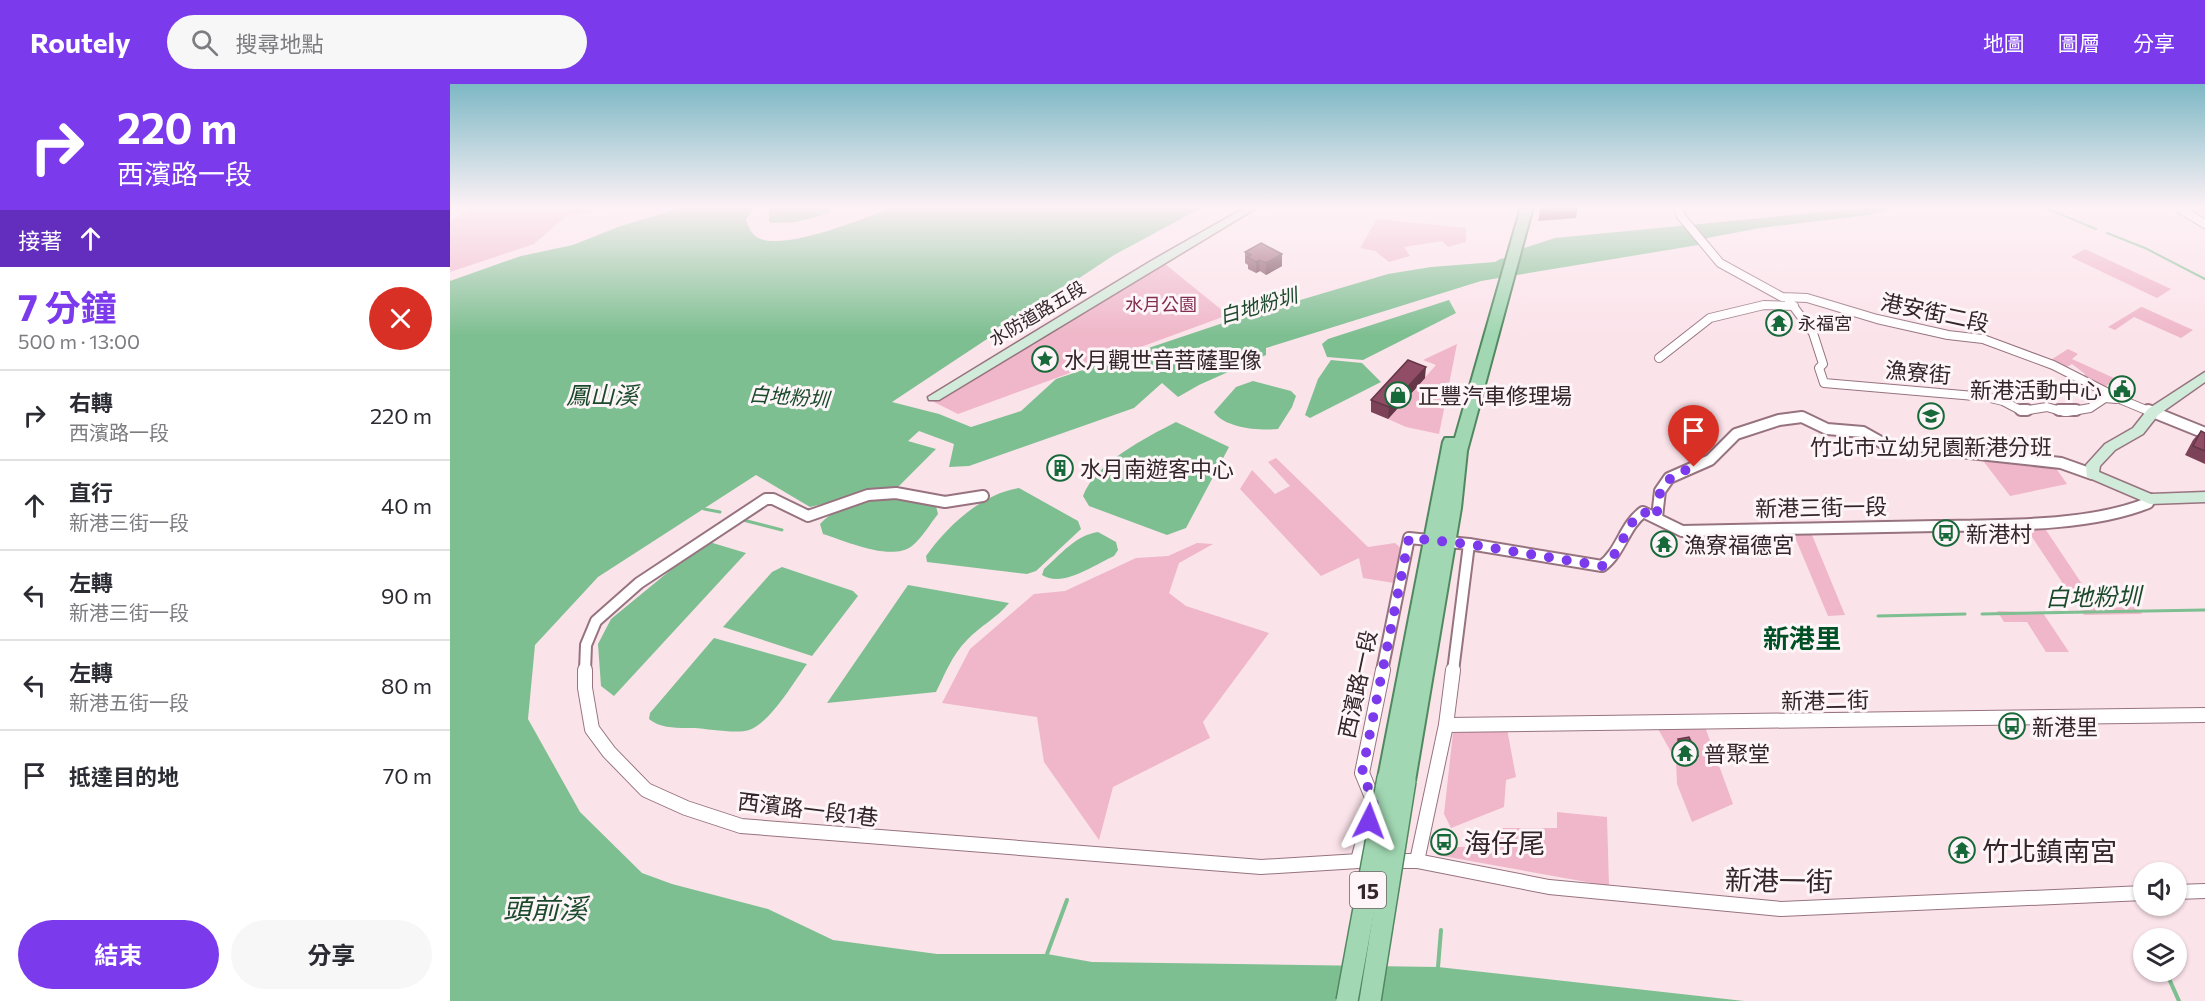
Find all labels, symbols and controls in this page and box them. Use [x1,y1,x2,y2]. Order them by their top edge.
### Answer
search box [167,15,587,69]
text: Routely [30,25,131,59]
icon: search [188,26,221,59]
text: 搜尋地點 [236,30,324,57]
text: 地圖 [1983,30,2025,55]
text: 圖層 [2058,30,2100,55]
text: 分享 [2133,30,2175,55]
text: 220 m [117,101,237,153]
icon: right [18,108,96,186]
text: 西濱路一段 [117,157,252,190]
icon: ahead [74,222,107,255]
text: 接著 [18,227,62,254]
street label: 水防道路五段 [985,276,1089,350]
water label: 白地粉圳 [1216,282,1303,328]
text: 7 分鐘 [18,284,117,328]
button: close [369,287,432,350]
street label: 港安街二段 [1878,287,1992,337]
park label: 水月公園 [1125,293,1197,315]
temple icon: 永福宮 [1764,308,1794,338]
place label: 永福宮 [1798,312,1852,334]
text: 500 m · 13:00 [18,329,140,353]
place icon: 水月觀世音菩薩聖像 [1030,344,1060,374]
place label: 水月觀世音菩薩聖像 [1064,346,1262,373]
street label: 漁寮街 [1884,356,1952,388]
public building icon: 新港活動中心 [2107,374,2137,404]
place label: 新港活動中心 [1970,376,2102,403]
water label: 鳳山溪 [566,380,641,409]
shop icon: 正豐汽車修理場 [1383,380,1413,410]
water label: 白地粉圳 [748,381,833,411]
place label: 正豐汽車修理場 [1418,382,1572,409]
text: 右轉 [69,389,113,416]
icon: right [18,399,51,432]
school or university icon: 竹北市立幼兒園新港分班 [1916,401,1946,431]
text: 220 m [370,402,432,429]
pin [1668,405,1719,467]
icon: arrive [1677,414,1710,447]
text: 西濱路一段 [69,420,169,444]
place label: 竹北市立幼兒園新港分班 [1810,433,2052,460]
building icon: 水月南遊客中心 [1045,453,1075,483]
place label: 水月南遊客中心 [1080,455,1234,482]
text: 直行 [69,479,113,506]
icon: ahead [18,489,51,522]
text: 40 m [381,492,432,519]
street label: 新港三街一段 [1755,492,1887,522]
text: 新港三街一段 [69,510,189,534]
bus stop icon: 新港村 [1931,518,1961,548]
place label: 新港村 [1966,520,2032,547]
temple icon: 漁寮福德宮 [1649,529,1679,559]
place label: 漁寮福德宮 [1684,531,1794,558]
text: 左轉 [69,569,113,596]
icon: left [18,579,51,612]
water label: 白地粉圳 [2045,581,2144,611]
text: 90 m [381,582,432,609]
text: 新港三街一段 [69,600,189,624]
district label: 新港里 [1763,622,1841,653]
street label: 西濱路一段 [1332,627,1382,741]
text: 左轉 [69,659,113,686]
icon: left [18,669,51,702]
text: 80 m [381,672,432,699]
street label: 新港二街 [1781,686,1869,714]
text: 新港五街一段 [69,690,189,714]
bus stop icon: 新港里 [1997,711,2027,741]
place label: 新港里 [2032,713,2098,740]
temple icon: 普聚堂 [1670,738,1700,768]
place label: 普聚堂 [1704,740,1770,767]
icon: arrive [18,759,51,792]
text: 70 m [383,762,432,789]
text: 抵達目的地 [69,763,179,790]
street label: 西濱路一段1巷 [736,787,880,831]
position arrow [1337,789,1401,853]
place label: 海仔尾 [1464,826,1545,859]
bus stop icon: 海仔尾 [1429,827,1459,857]
place label: 竹北鎮南宮 [1982,834,2117,867]
temple icon: 竹北鎮南宮 [1947,835,1977,865]
map controls [2133,862,2187,982]
button: sound [2133,862,2187,916]
street label: 新港一街 [1725,863,1833,897]
road number: 15 [1350,872,1386,908]
water label: 頭前溪 [503,891,591,925]
button: 結束 [18,920,219,989]
button: 分享 [231,920,432,989]
button: layers [2133,928,2187,982]

